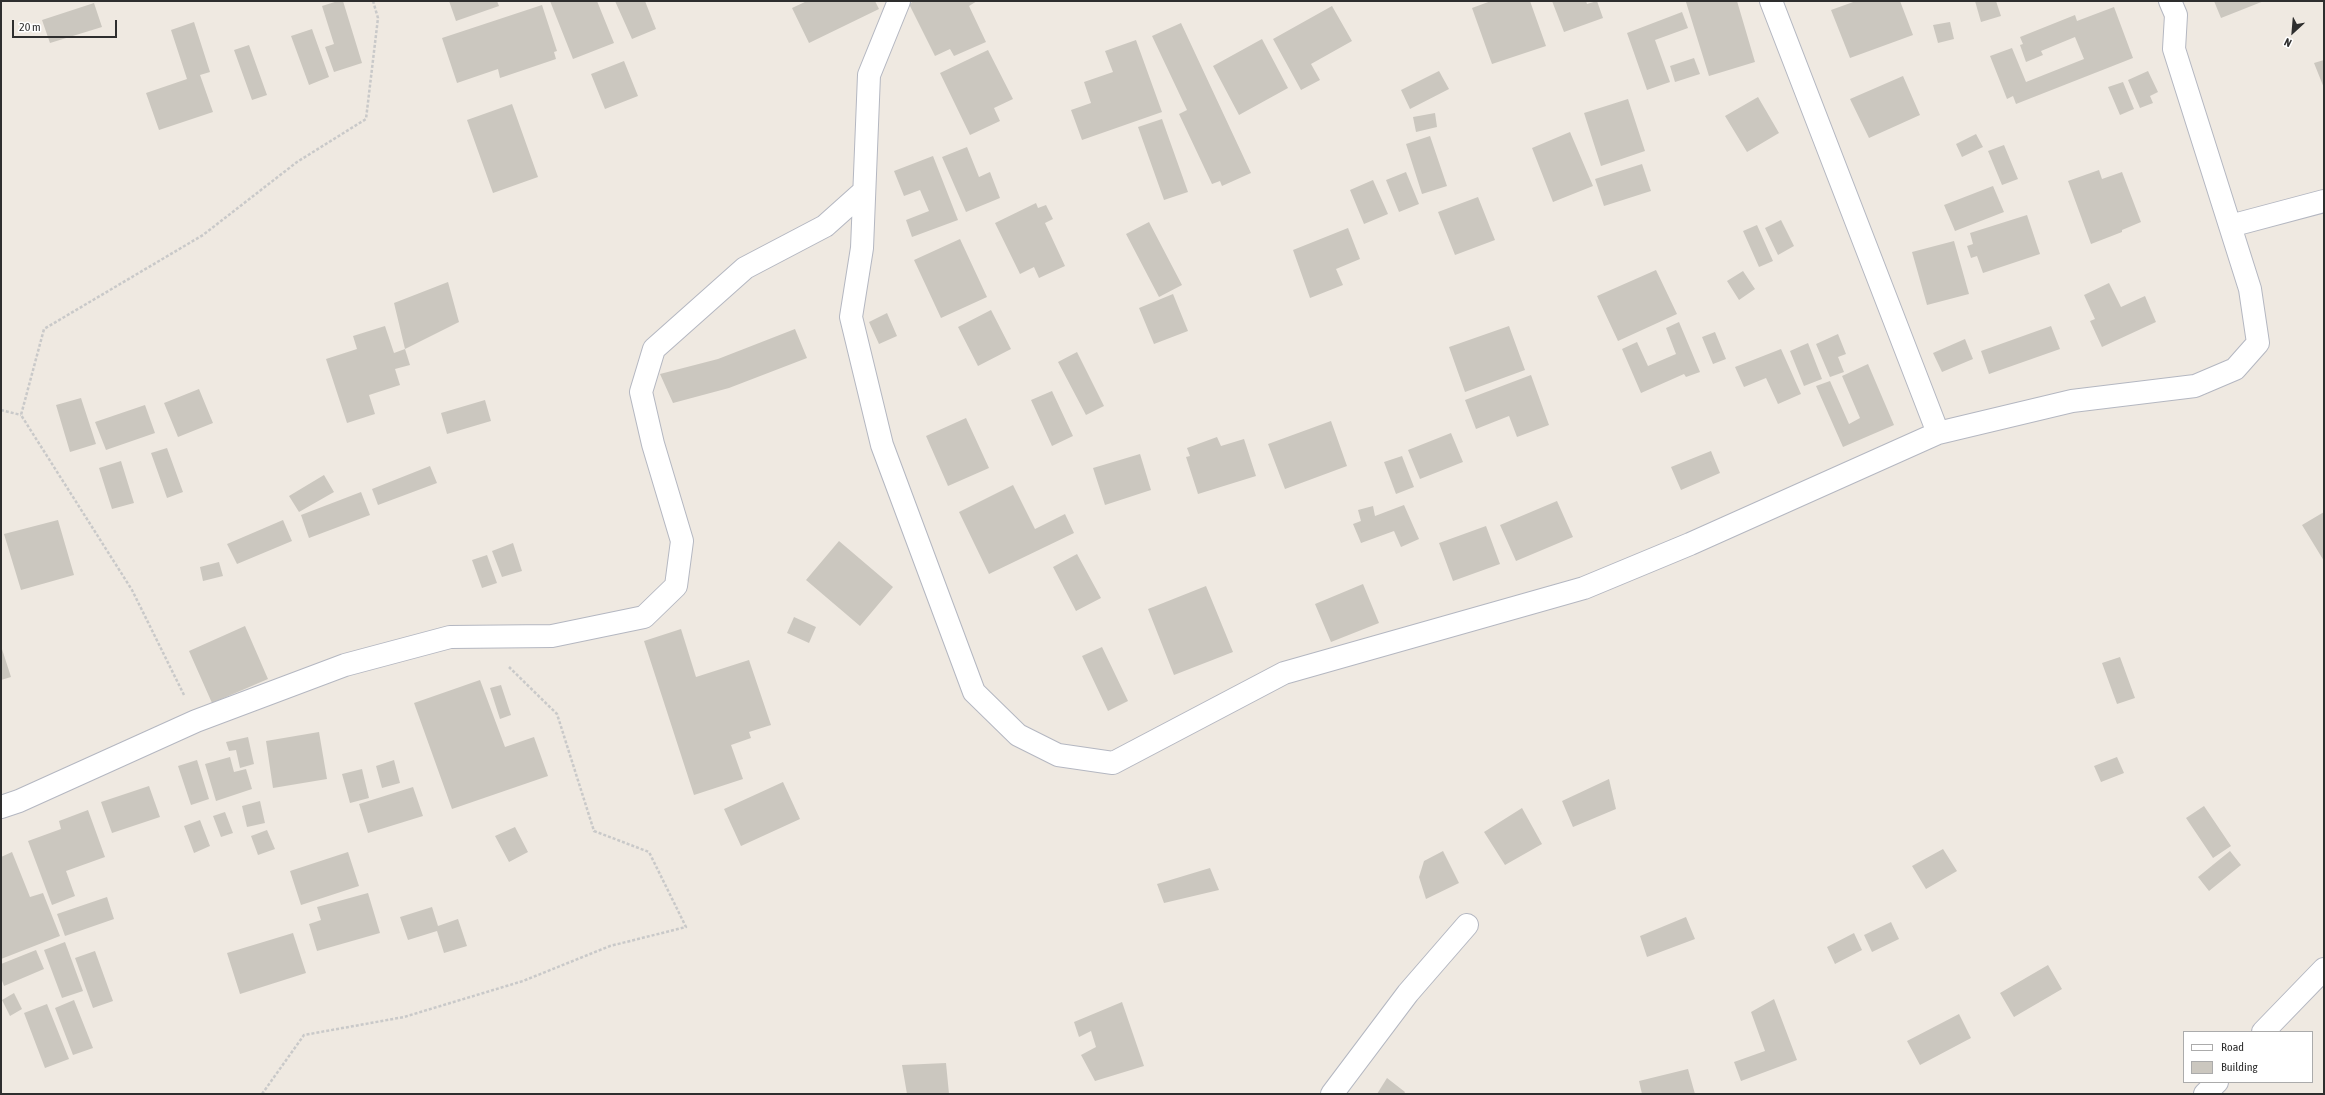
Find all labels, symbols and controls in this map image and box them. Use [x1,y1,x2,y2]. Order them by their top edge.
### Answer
scale bar [14,12,119,38]
north arrow [2273,12,2313,52]
text: 20 m [19,20,41,34]
text: N [2282,36,2293,50]
legend [2183,1031,2313,1083]
text: Road [2221,1040,2244,1054]
text: Building [2221,1060,2258,1074]

